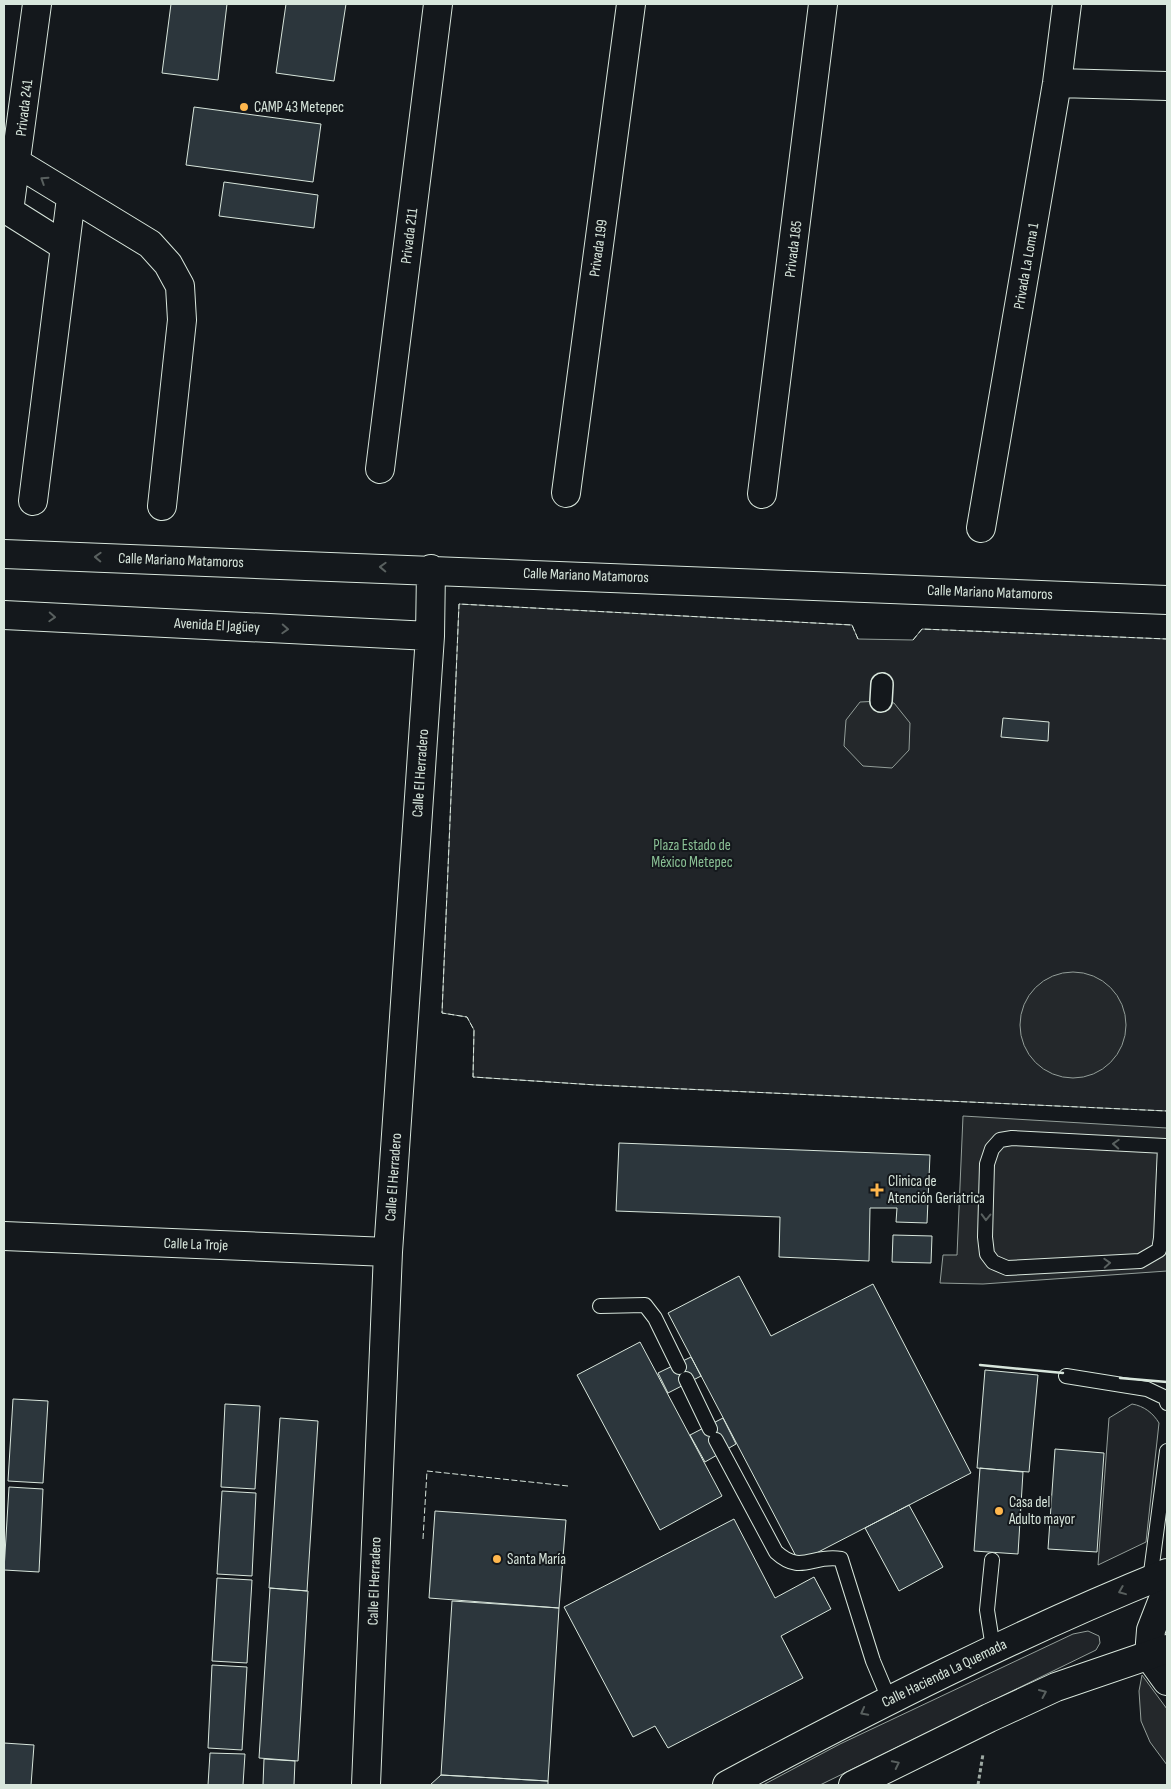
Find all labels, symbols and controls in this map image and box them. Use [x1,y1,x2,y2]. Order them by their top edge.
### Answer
street label: Privada 241 [12,78,37,137]
place label: CAMP 43 Metepec [254,98,344,117]
marker: CAMP 43 Metepec [238,101,250,113]
one-way arrow [40,177,49,187]
street label: Privada 211 [397,206,422,265]
street label: Privada 199 [585,218,612,278]
street label: Privada 185 [781,220,806,279]
street label: Privada La Loma 1 [1010,221,1044,311]
street label: Calle Mariano Matamoros [118,549,244,572]
one-way arrow [94,552,102,562]
one-way arrow [378,562,386,573]
street label: Calle Mariano Matamoros [523,564,649,587]
street label: Calle Mariano Matamoros [927,581,1053,604]
one-way arrow [49,612,57,623]
street label: Avenida El Jagüey [173,614,260,637]
one-way arrow [281,623,289,634]
street label: Calle El Herradero [408,728,433,818]
park label: Plaza Estado de México Metepec [651,836,733,872]
street label: Calle El Herradero [381,1132,406,1222]
one-way arrow [1112,1138,1120,1149]
place label: Clinica de Atención Geriatrica [887,1172,985,1208]
marker: Clinica de Atención Geriatrica [870,1183,884,1197]
one-way arrow [980,1214,991,1222]
street label: Calle La Troje [163,1234,229,1255]
one-way arrow [1104,1257,1112,1268]
place label: Casa del Adulto mayor [1008,1493,1076,1529]
marker: Casa del Adulto mayor [993,1505,1005,1517]
street label: Calle El Herradero [363,1536,386,1626]
place label: Santa María [507,1550,566,1569]
marker: Santa María [491,1553,503,1565]
one-way arrow [1118,1584,1127,1595]
street label: Calle Hacienda La Quemada [879,1635,1010,1712]
one-way arrow [1038,1689,1047,1700]
one-way arrow [860,1706,869,1716]
one-way arrow [891,1760,900,1770]

